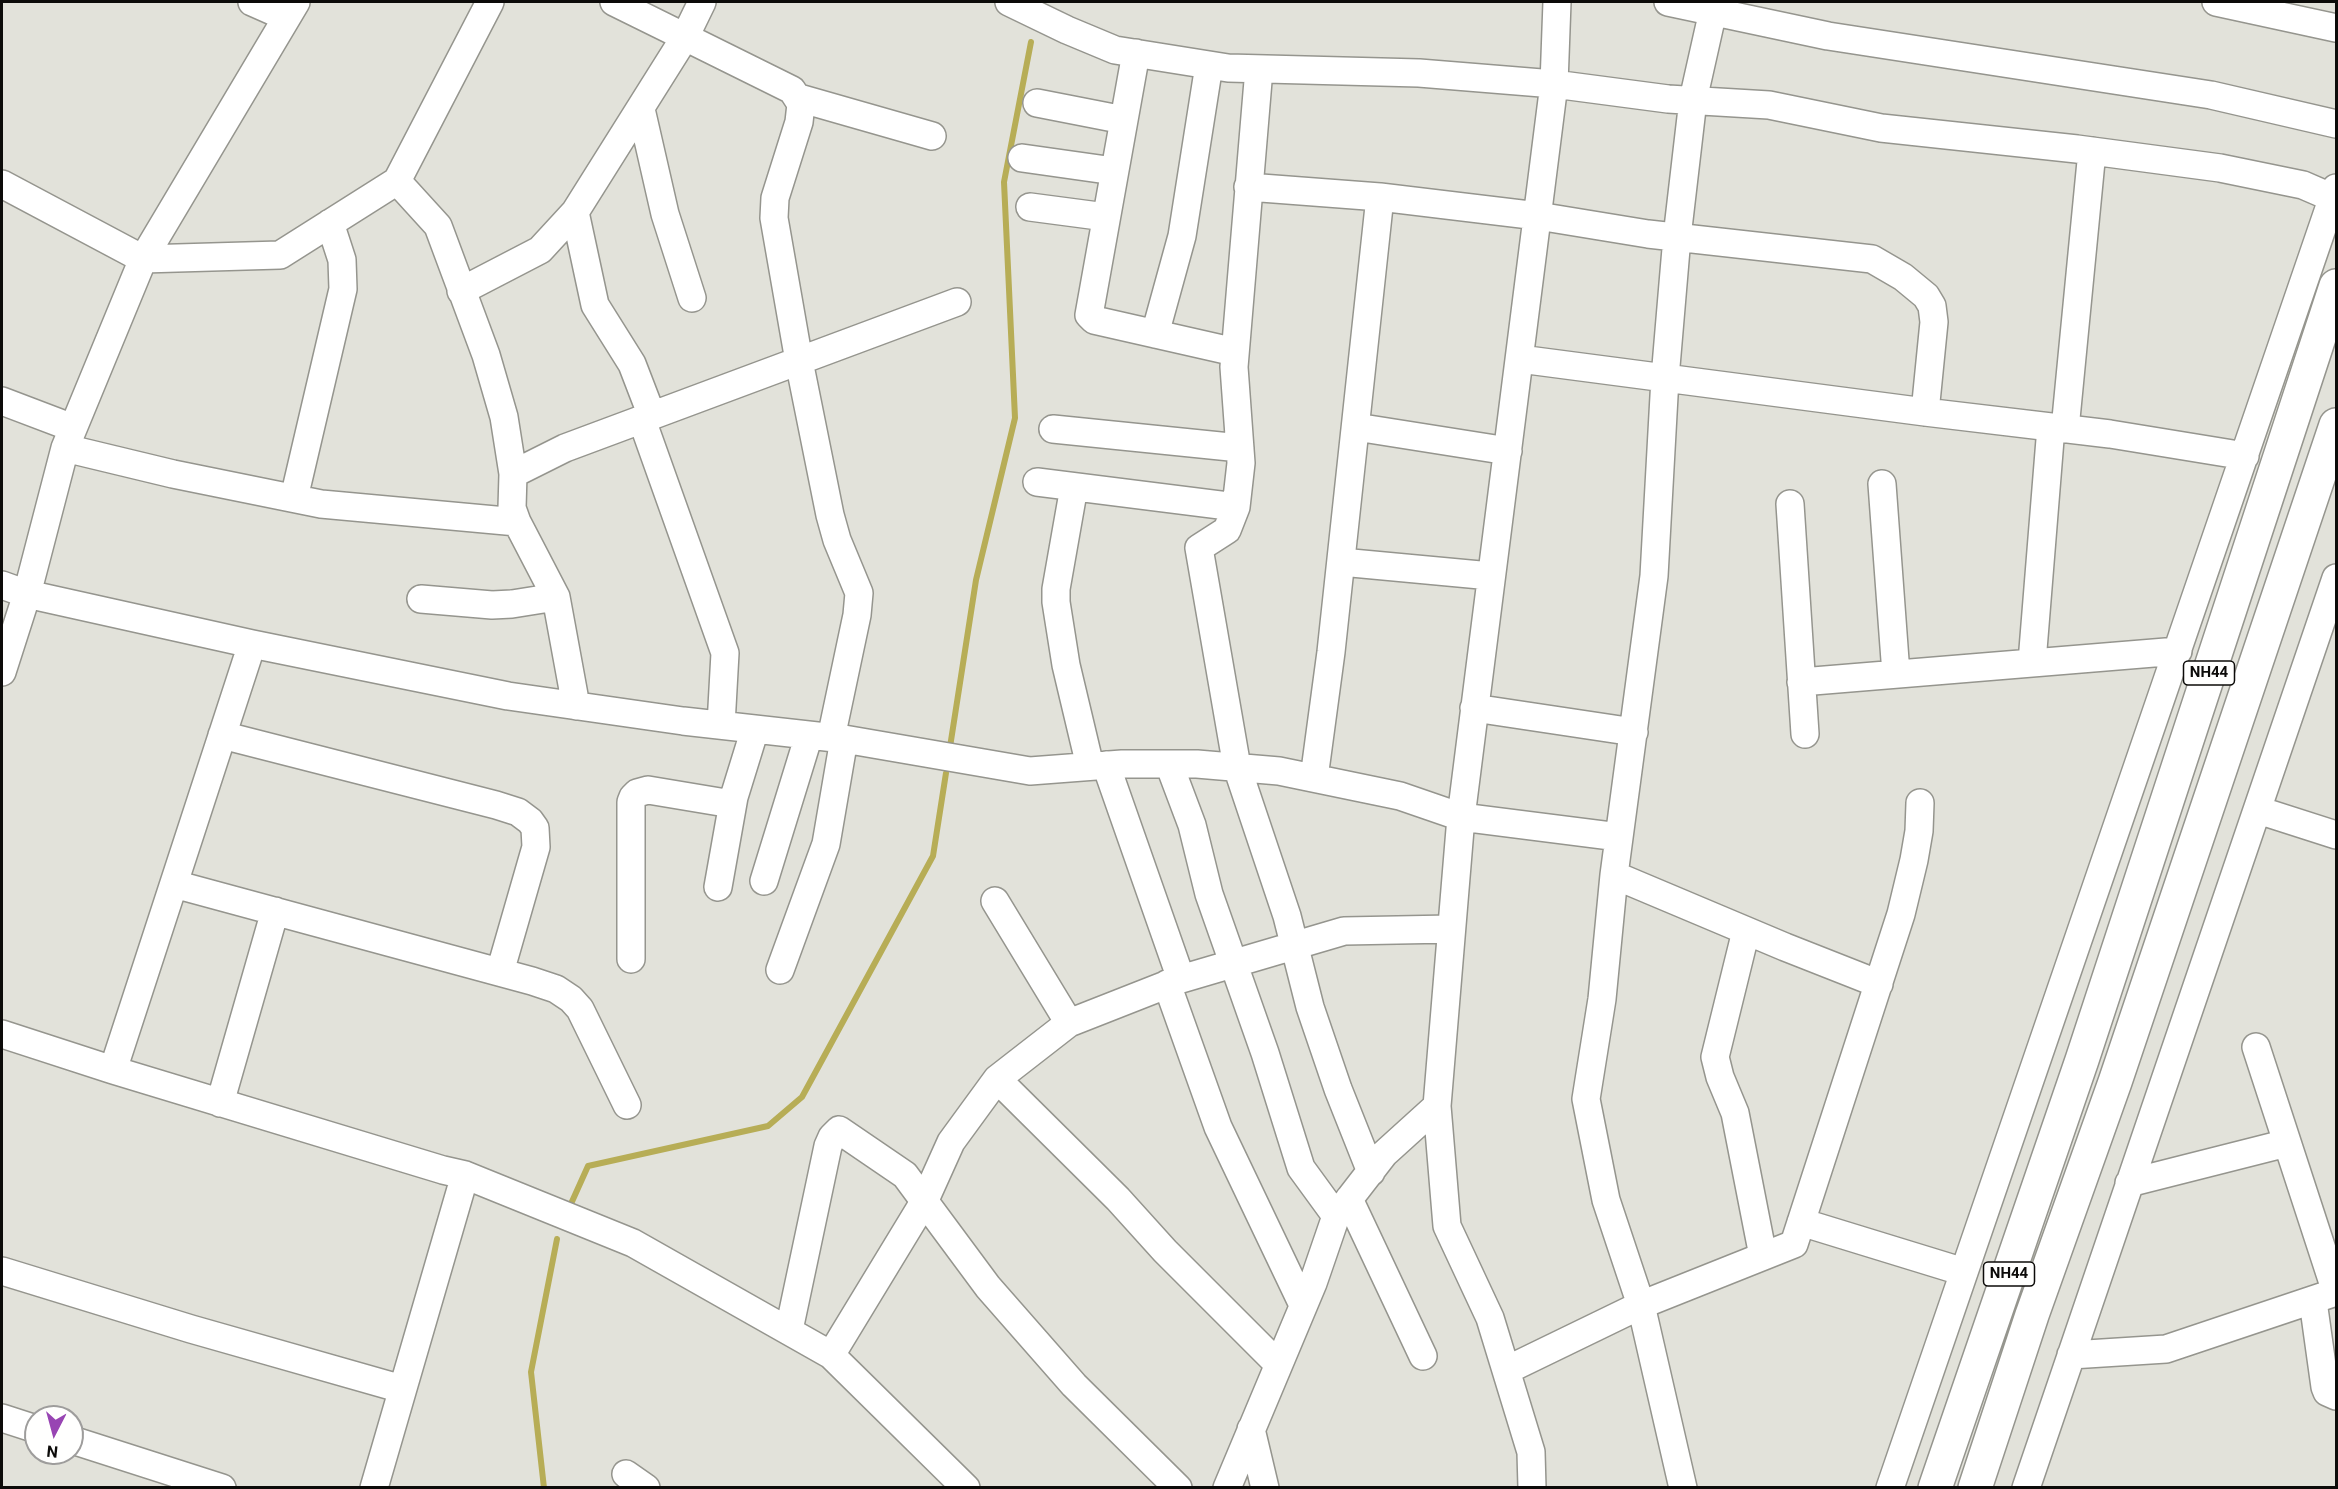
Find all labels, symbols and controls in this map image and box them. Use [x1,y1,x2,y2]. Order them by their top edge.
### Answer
road number: NH44 [2184,661,2234,685]
road number: NH44 [1984,1262,2034,1286]
north arrow [24,1405,84,1465]
text: N [46,1441,59,1461]

